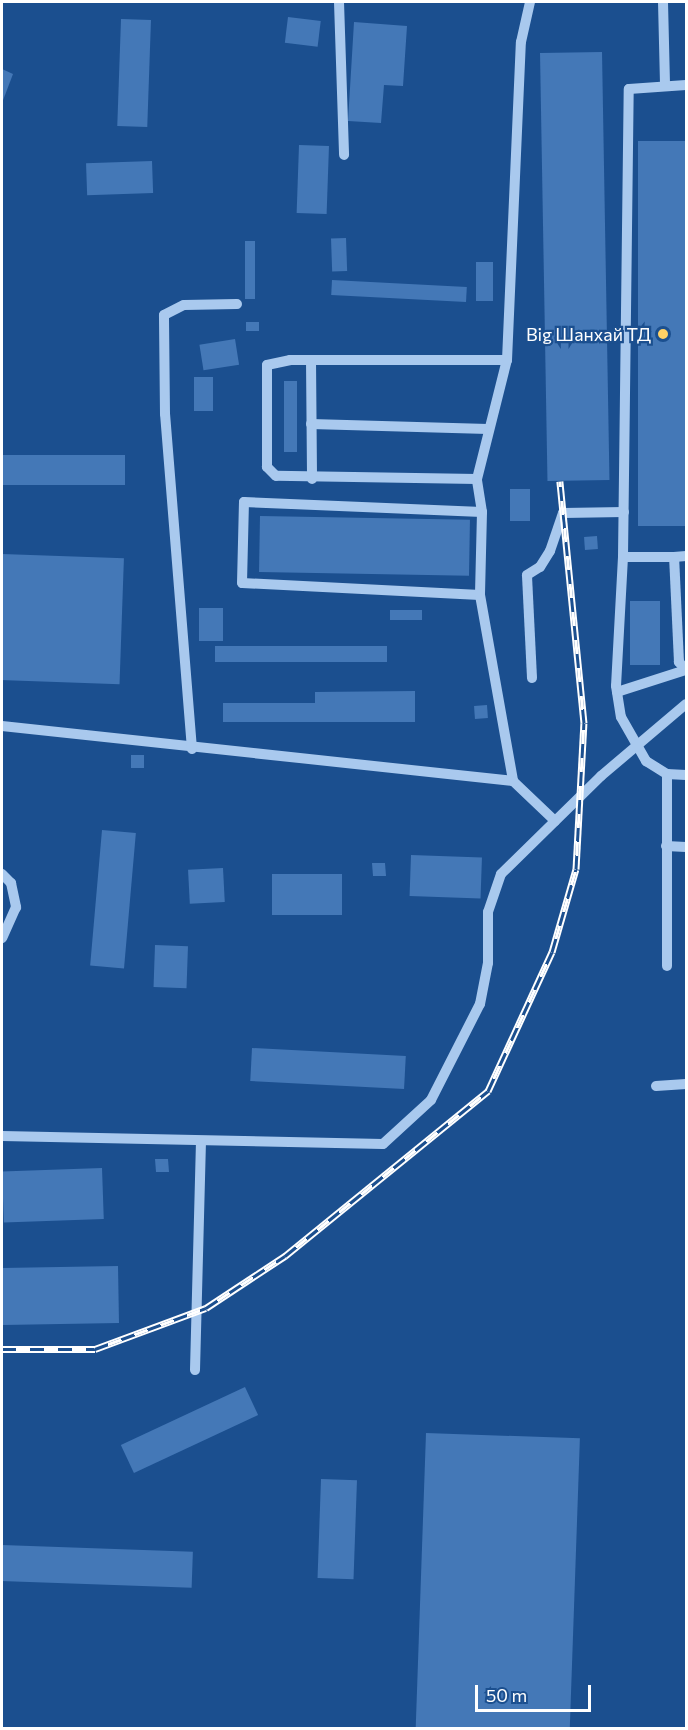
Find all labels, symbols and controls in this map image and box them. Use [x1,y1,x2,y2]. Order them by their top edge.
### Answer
place label: Big Шанхай ТД [526,323,651,345]
marker: Big Шанхай ТД [656,327,670,341]
scale bar [478,1673,594,1711]
text: 50 m [486,1684,527,1706]

